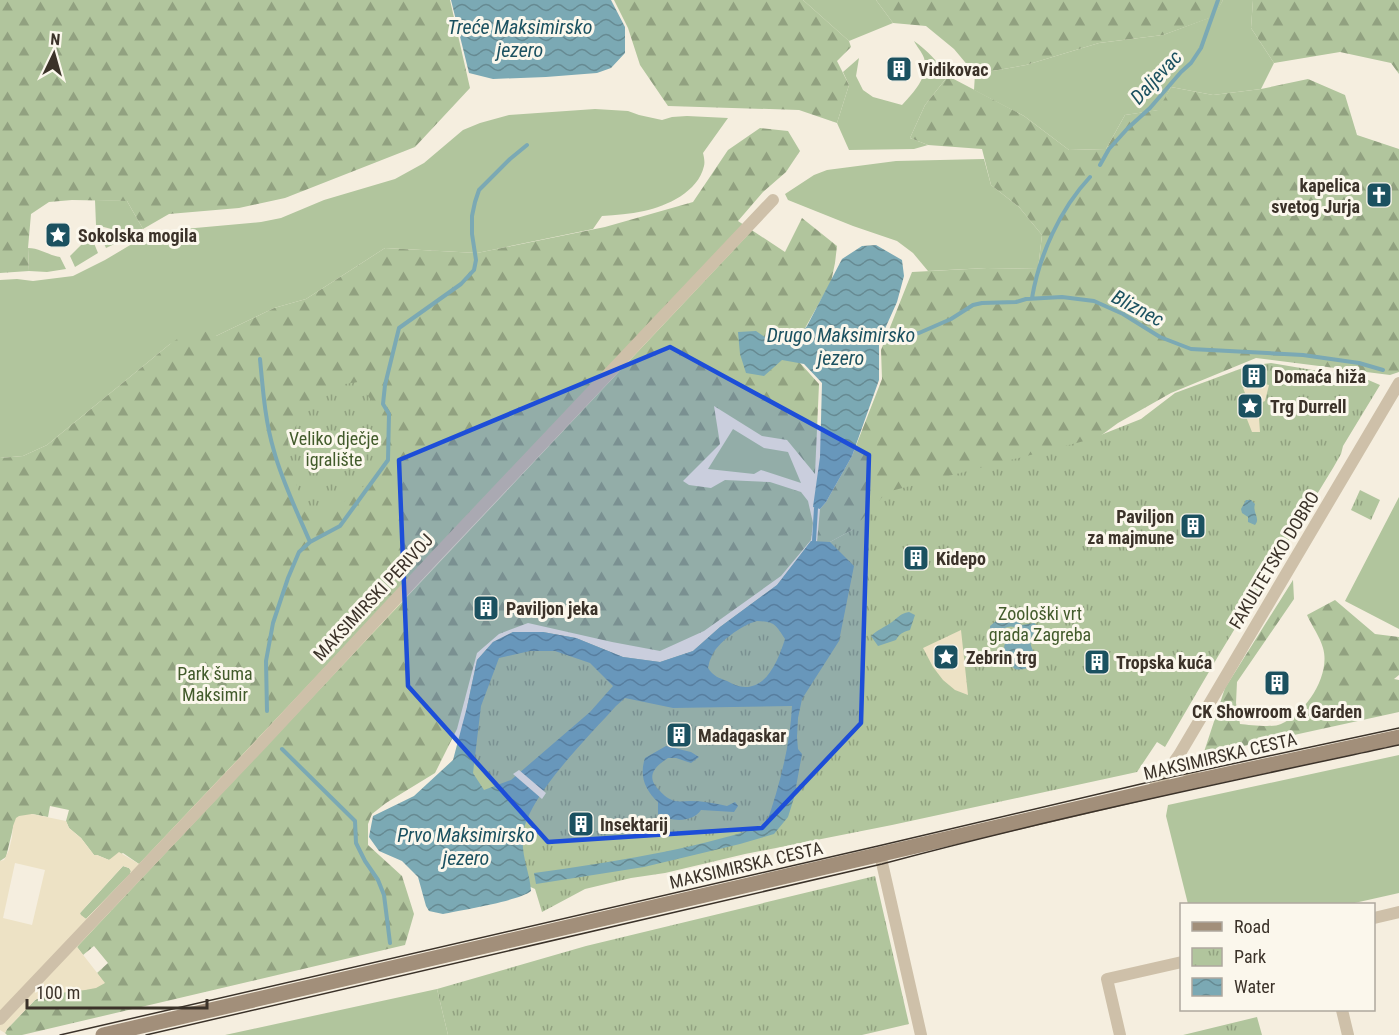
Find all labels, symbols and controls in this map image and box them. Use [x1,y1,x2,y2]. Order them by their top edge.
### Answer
water label: Treće Maksimirsko jezero [447,15,593,62]
north arrow [24,24,84,84]
text: N [50,30,61,49]
water label: Daljevac [1125,45,1187,109]
building icon: Vidikovac [884,54,914,84]
place label: Vidikovac [918,59,989,80]
place label: kapelica svetog Jurja [1271,175,1360,217]
church icon: kapelica svetog Jurja [1364,180,1394,210]
place icon: Sokolska mogila [43,220,73,250]
place label: Sokolska mogila [78,225,197,246]
water label: Bliznec [1108,284,1168,332]
water label: Drugo Maksimirsko jezero [767,323,915,370]
building icon: Domaća hiža [1239,361,1269,391]
place label: Domaća hiža [1274,366,1366,387]
place icon: Trg Durrell [1235,391,1265,421]
place label: Trg Durrell [1270,396,1347,417]
park label: Veliko dječje igralište [289,428,379,470]
street label: FAKULTETSKO DOBRO [1225,488,1323,632]
place label: Paviljon za majmune [1087,506,1174,548]
building icon: Paviljon za majmune [1178,511,1208,541]
street label: MAKSIMIRSKI PERIVOJ [309,529,437,665]
building icon: Kidepo [901,543,931,573]
place label: Kidepo [936,548,986,569]
building icon: Paviljon jeka [471,593,501,623]
place label: Paviljon jeka [506,598,598,619]
park label: Zoološki vrt grada Zagreba [989,603,1091,645]
place icon: Zebrin trg [931,642,961,672]
place label: Zebrin trg [966,647,1037,668]
building icon: Tropska kuća [1082,647,1112,677]
place label: Tropska kuća [1116,652,1212,673]
park label: Park šuma Maksimir [177,663,253,705]
building icon: CK Showroom & Garden [1262,668,1292,698]
place label: CK Showroom & Garden [1192,701,1362,722]
building icon: Madagaskar [664,720,694,750]
place label: Madagaskar [698,725,786,746]
street label: MAKSIMIRSKA CESTA [1141,728,1299,784]
building icon: Insektarij [566,809,596,839]
place label: Insektarij [600,814,668,835]
water label: Prvo Maksimirsko jezero [397,823,535,870]
street label: MAKSIMIRSKA CESTA [667,837,825,893]
legend [1180,903,1375,1011]
text: Road [1234,916,1270,937]
text: Park [1234,946,1266,967]
scale bar [27,972,207,1010]
text: Water [1234,976,1276,997]
text: 100 m [36,982,80,1003]

